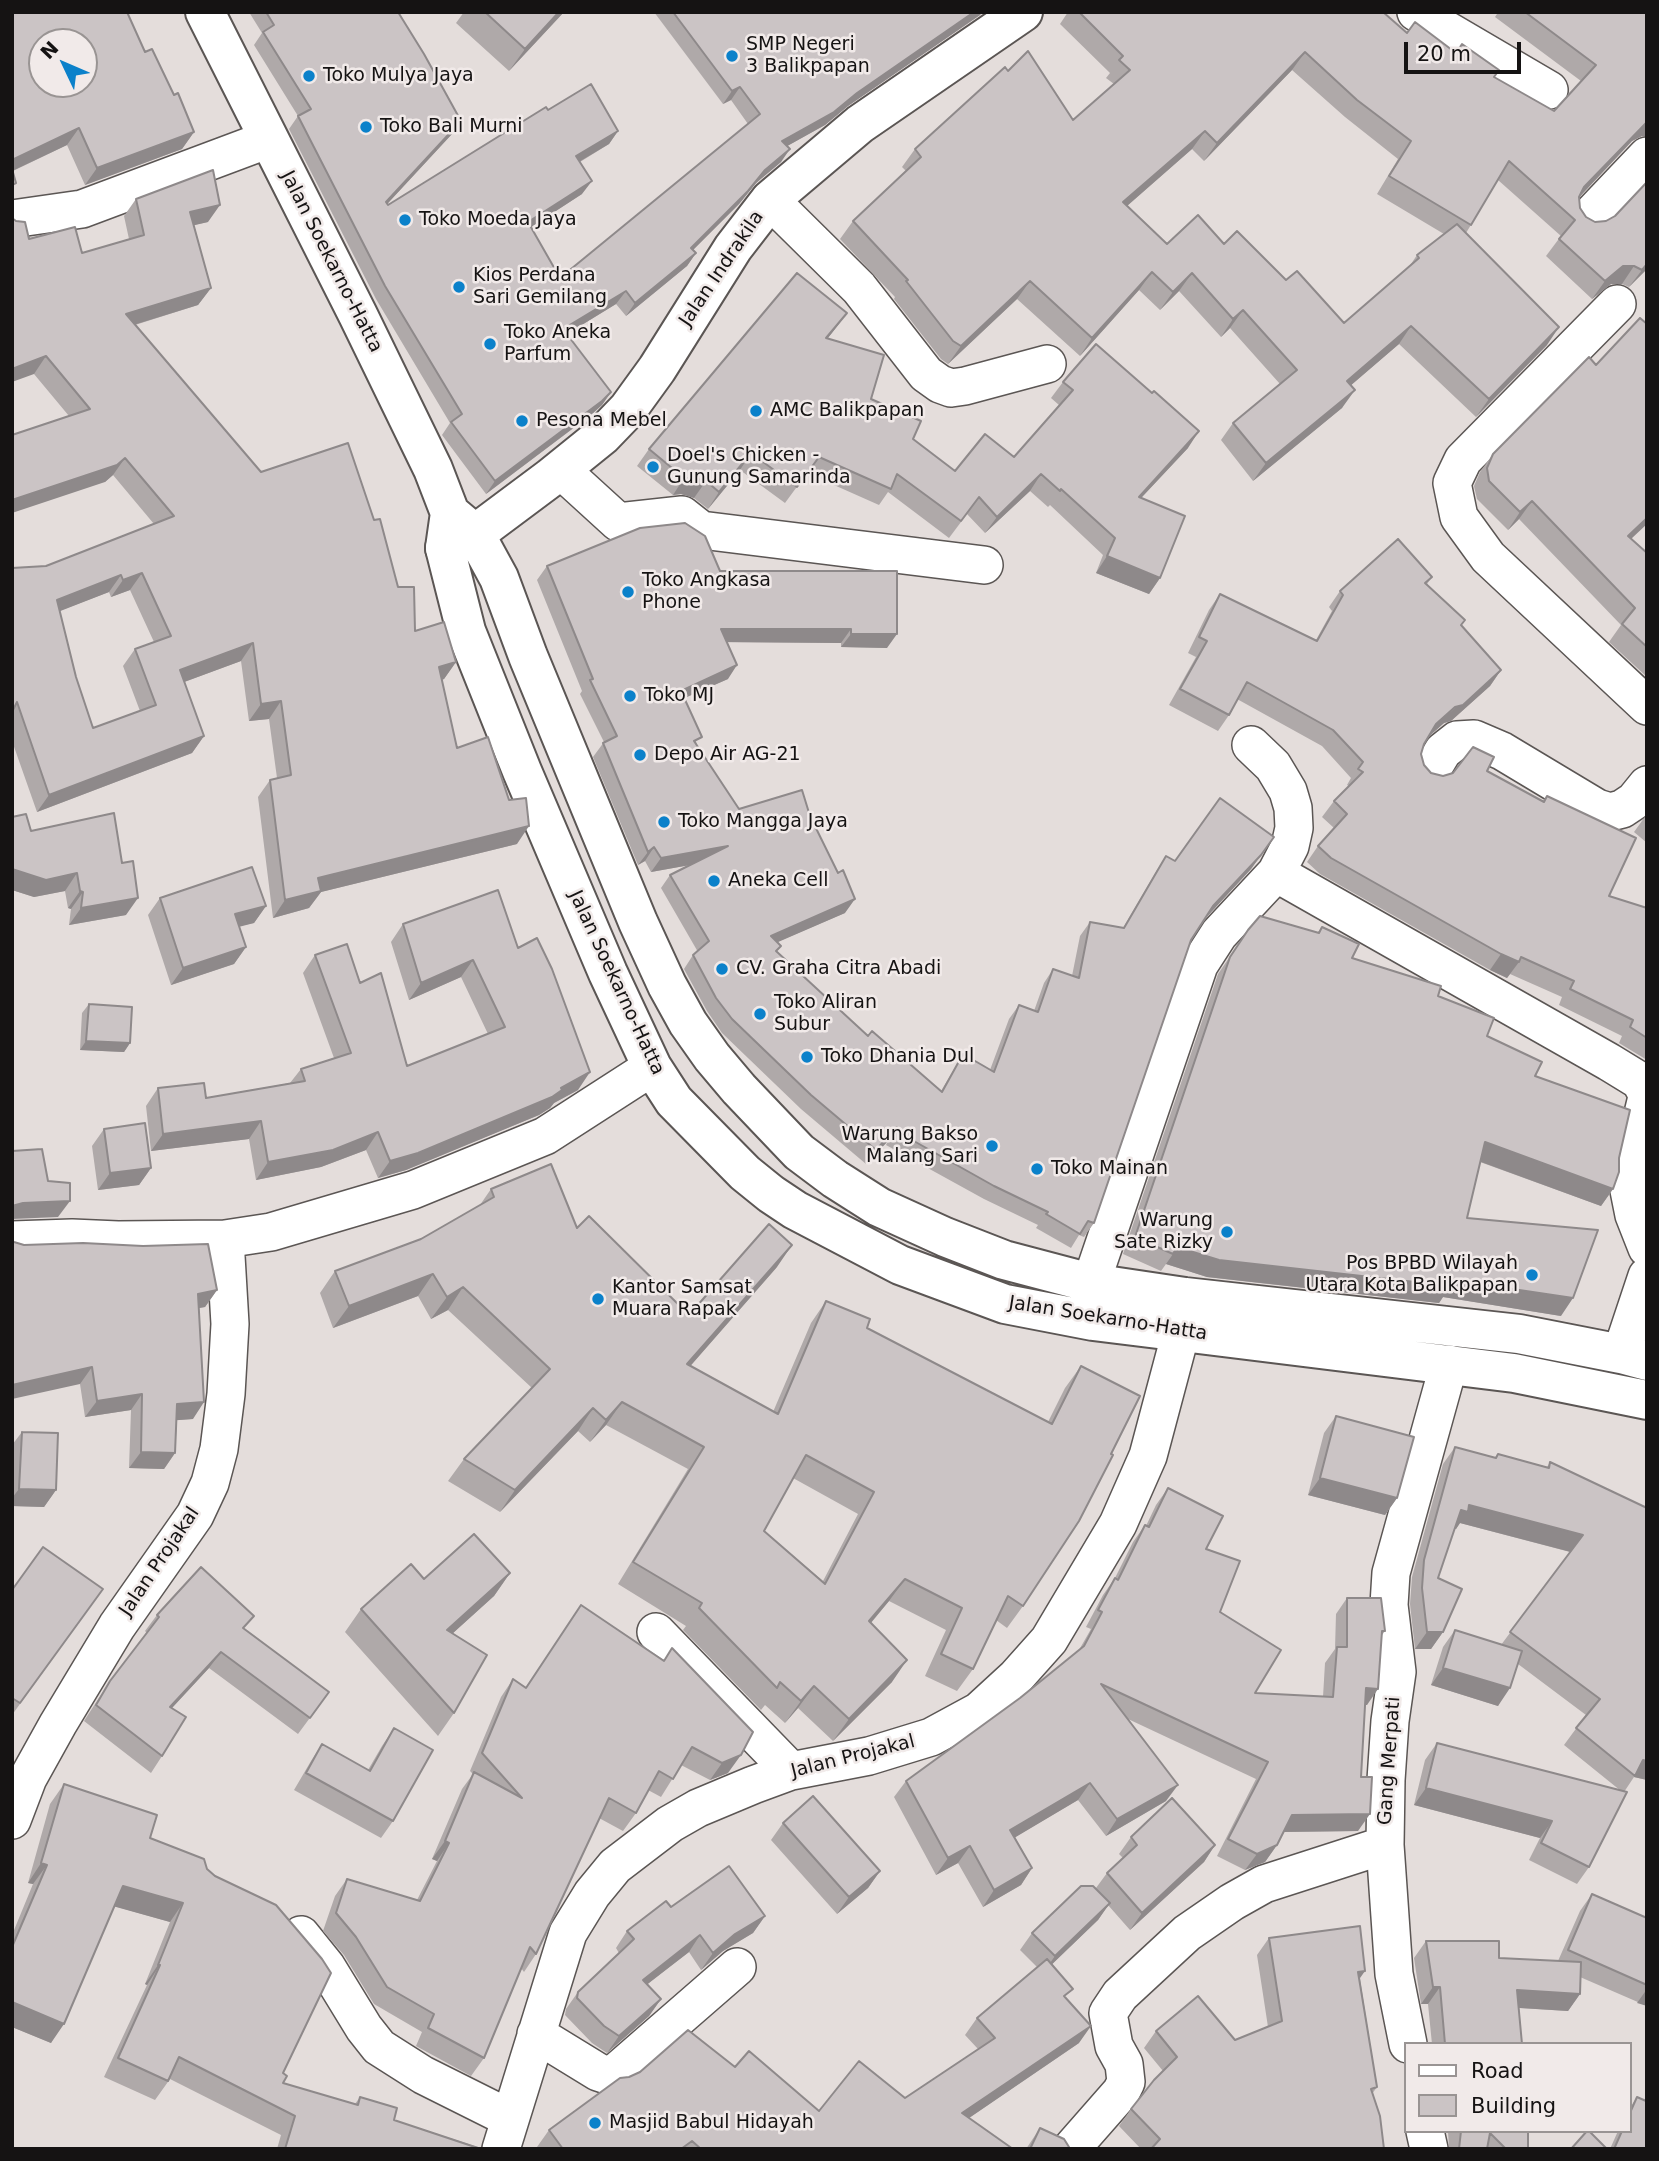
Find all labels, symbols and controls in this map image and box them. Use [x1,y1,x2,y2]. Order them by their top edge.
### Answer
north arrow [28,28,98,98]
scale bar [1407,28,1524,72]
place label: SMP Negeri 3 Balikpapan [746,34,870,78]
text: N [36,36,63,63]
text: 20 m [1417,42,1471,66]
marker: SMP Negeri 3 Balikpapan [724,48,740,64]
place label: Toko Mulya Jaya [323,65,474,87]
marker: Toko Mulya Jaya [301,68,317,84]
place label: Toko Bali Murni [380,116,522,138]
marker: Toko Bali Murni [358,119,374,135]
street label: Jalan Soekarno-Hatta [275,167,387,357]
street label: Jalan Indrakila [675,207,769,331]
place label: Toko Moeda Jaya [419,209,577,231]
marker: Toko Moeda Jaya [397,212,413,228]
place label: Kios Perdana Sari Gemilang [473,265,607,309]
marker: Kios Perdana Sari Gemilang [451,279,467,295]
place label: Toko Aneka Parfum [504,322,611,366]
marker: Toko Aneka Parfum [482,336,498,352]
place label: AMC Balikpapan [770,400,924,422]
marker: AMC Balikpapan [748,403,764,419]
place label: Pesona Mebel [536,410,667,432]
marker: Pesona Mebel [514,413,530,429]
place label: Doel's Chicken - Gunung Samarinda [667,445,851,489]
marker: Doel's Chicken - Gunung Samarinda [645,459,661,475]
place label: Toko Angkasa Phone [642,570,771,614]
marker: Toko Angkasa Phone [620,584,636,600]
place label: Toko MJ [644,685,714,707]
marker: Toko MJ [622,688,638,704]
place label: Depo Air AG-21 [654,744,801,766]
marker: Depo Air AG-21 [632,747,648,763]
place label: Toko Mangga Jaya [678,811,848,833]
marker: Toko Mangga Jaya [656,814,672,830]
place label: Aneka Cell [728,870,829,892]
marker: Aneka Cell [706,873,722,889]
street label: Jalan Soekarno-Hatta [563,887,669,1079]
place label: CV. Graha Citra Abadi [736,958,941,980]
marker: CV. Graha Citra Abadi [714,961,730,977]
place label: Toko Aliran Subur [774,992,877,1036]
marker: Toko Aliran Subur [752,1006,768,1022]
place label: Toko Dhania Dul [821,1046,974,1068]
marker: Toko Dhania Dul [799,1049,815,1065]
place label: Warung Bakso Malang Sari [842,1124,978,1168]
marker: Warung Bakso Malang Sari [984,1138,1000,1154]
place label: Toko Mainan [1051,1158,1168,1180]
marker: Toko Mainan [1029,1161,1045,1177]
place label: Warung Sate Rizky [1114,1210,1213,1254]
marker: Warung Sate Rizky [1219,1224,1235,1240]
place label: Pos BPBD Wilayah Utara Kota Balikpapan [1306,1253,1518,1297]
marker: Pos BPBD Wilayah Utara Kota Balikpapan [1524,1267,1540,1283]
place label: Kantor Samsat Muara Rapak [612,1277,752,1321]
marker: Kantor Samsat Muara Rapak [590,1291,606,1307]
street label: Jalan Soekarno-Hatta [1007,1292,1209,1346]
street label: Jalan Projakal [115,1503,205,1621]
street label: Gang Merpati [1374,1696,1406,1826]
street label: Jalan Projakal [789,1731,917,1783]
legend [1404,2042,1631,2133]
text: Road [1471,2059,1524,2083]
text: Building [1471,2094,1556,2118]
place label: Masjid Babul Hidayah [609,2112,814,2134]
marker: Masjid Babul Hidayah [587,2115,603,2131]

